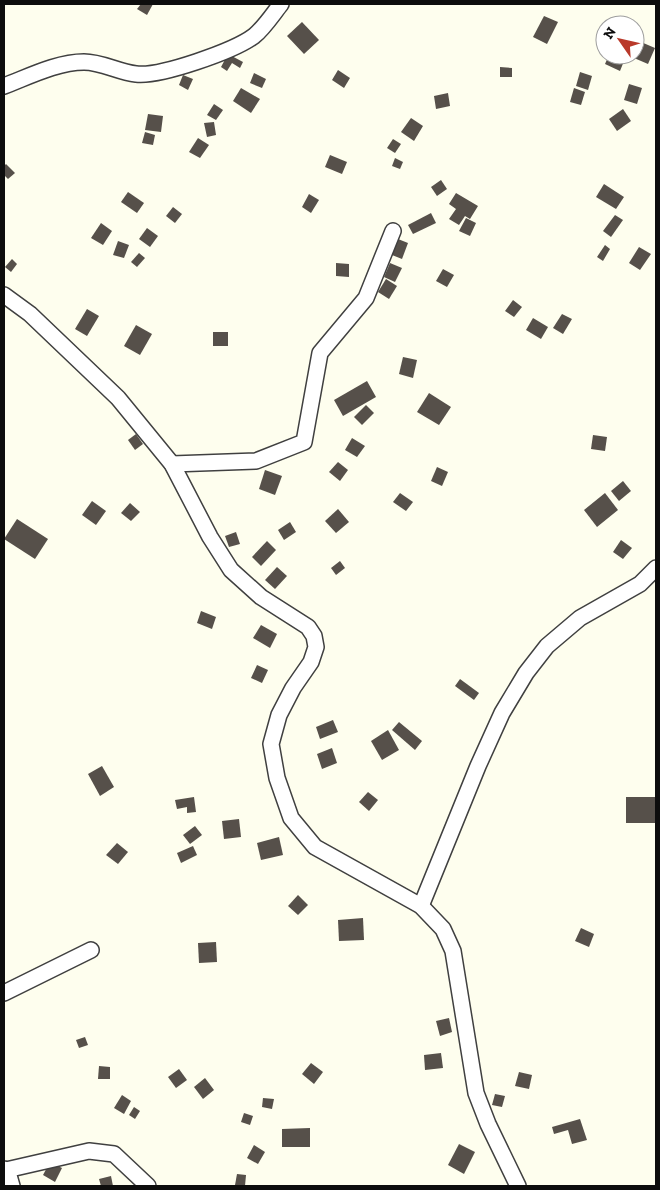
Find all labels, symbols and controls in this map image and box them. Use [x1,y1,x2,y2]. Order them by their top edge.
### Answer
north arrow [595,15,645,65]
text: N [600,24,620,42]

